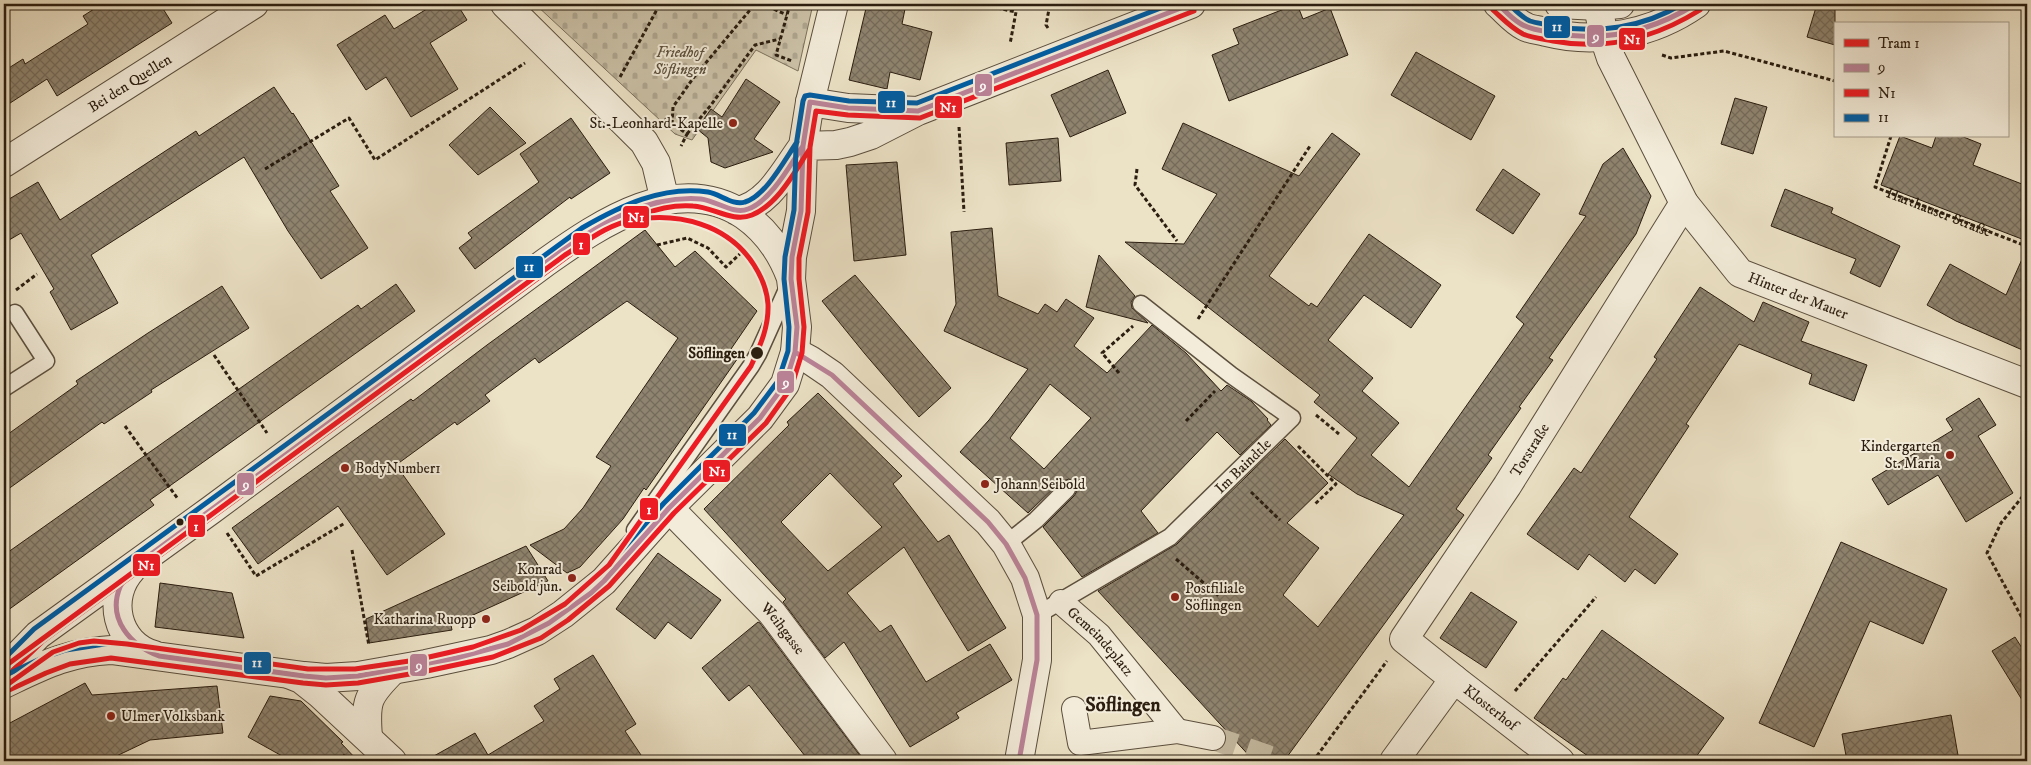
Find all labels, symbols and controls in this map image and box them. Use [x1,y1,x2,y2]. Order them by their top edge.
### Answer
line badge: 11 [1543,15,1571,39]
text: 11 [1552,18,1562,36]
legend [1834,22,2008,138]
line badge: 9 [1586,24,1605,48]
line badge: N1 [1618,27,1646,51]
text: 9 [1592,28,1600,46]
text: N1 [1624,31,1640,49]
text: Tram 1 [1878,34,1920,53]
park label: Friedhof Söflingen [653,43,708,79]
street label: Bei den Quellen [85,50,175,117]
text: 9 [1877,58,1886,77]
line badge: 9 [974,73,993,97]
text: 9 [979,77,987,95]
text: N1 [1878,84,1896,103]
line badge: 11 [877,90,906,114]
text: 11 [886,94,896,112]
line badge: N1 [934,95,963,119]
text: N1 [940,99,956,117]
text: 11 [1878,108,1889,127]
place label: St.-Leonhard-Kapelle [589,114,723,133]
marker: St.-Leonhard-Kapelle [727,117,739,129]
street label: Harthauser Straße [1884,183,1994,241]
line badge: N1 [622,205,650,229]
text: N1 [628,209,644,227]
line badge: 1 [572,232,591,256]
text: 1 [578,236,584,254]
line badge: 11 [515,255,544,279]
text: 11 [524,258,534,276]
street label: Hinter der Mauer [1745,268,1851,324]
place label: Söflingen [688,344,745,363]
marker: Söflingen [749,345,765,361]
line badge: 9 [776,370,795,394]
text: 9 [782,374,790,392]
street label: Torstraße [1506,420,1554,481]
line badge: 11 [718,423,747,447]
text: 11 [727,426,737,444]
street label: Im Baindtle [1211,435,1275,498]
place label: Kindergarten St. Maria [1860,437,1941,473]
marker: Kindergarten St. Maria [1944,449,1956,461]
place label: BodyNumber1 [355,459,441,478]
line badge: N1 [702,459,731,483]
marker: BodyNumber1 [339,462,351,474]
text: N1 [709,463,725,481]
line badge: 9 [236,472,255,496]
place label: Johann Seibold [993,475,1086,494]
text: 9 [242,476,250,494]
marker: Johann Seibold [979,478,991,490]
line badge: 1 [639,497,659,521]
text: 1 [646,501,652,519]
line badge: 1 [187,514,206,538]
unlabelled marker [175,517,185,527]
text: 1 [193,518,199,536]
line badge: N1 [132,553,161,577]
text: N1 [138,557,154,575]
place label: Konrad Seibold jun. [492,560,563,596]
marker: Konrad Seibold jun. [566,572,578,584]
place label: Postfiliale Söflingen [1185,579,1244,615]
marker: Postfiliale Söflingen [1169,591,1181,603]
street label: Weihgasse [756,598,809,659]
street label: Gemeindeplatz [1063,603,1138,681]
place label: Katharina Ruopp [374,610,476,629]
marker: Katharina Ruopp [480,613,492,625]
line badge: 11 [243,651,272,675]
line badge: 9 [409,653,428,677]
text: 11 [252,654,262,672]
text: 9 [415,657,423,675]
street label: Klosterhof [1459,681,1523,736]
district label: Söflingen [1085,693,1161,718]
place label: Ulmer Volksbank [121,707,225,726]
marker: Ulmer Volksbank [105,710,117,722]

